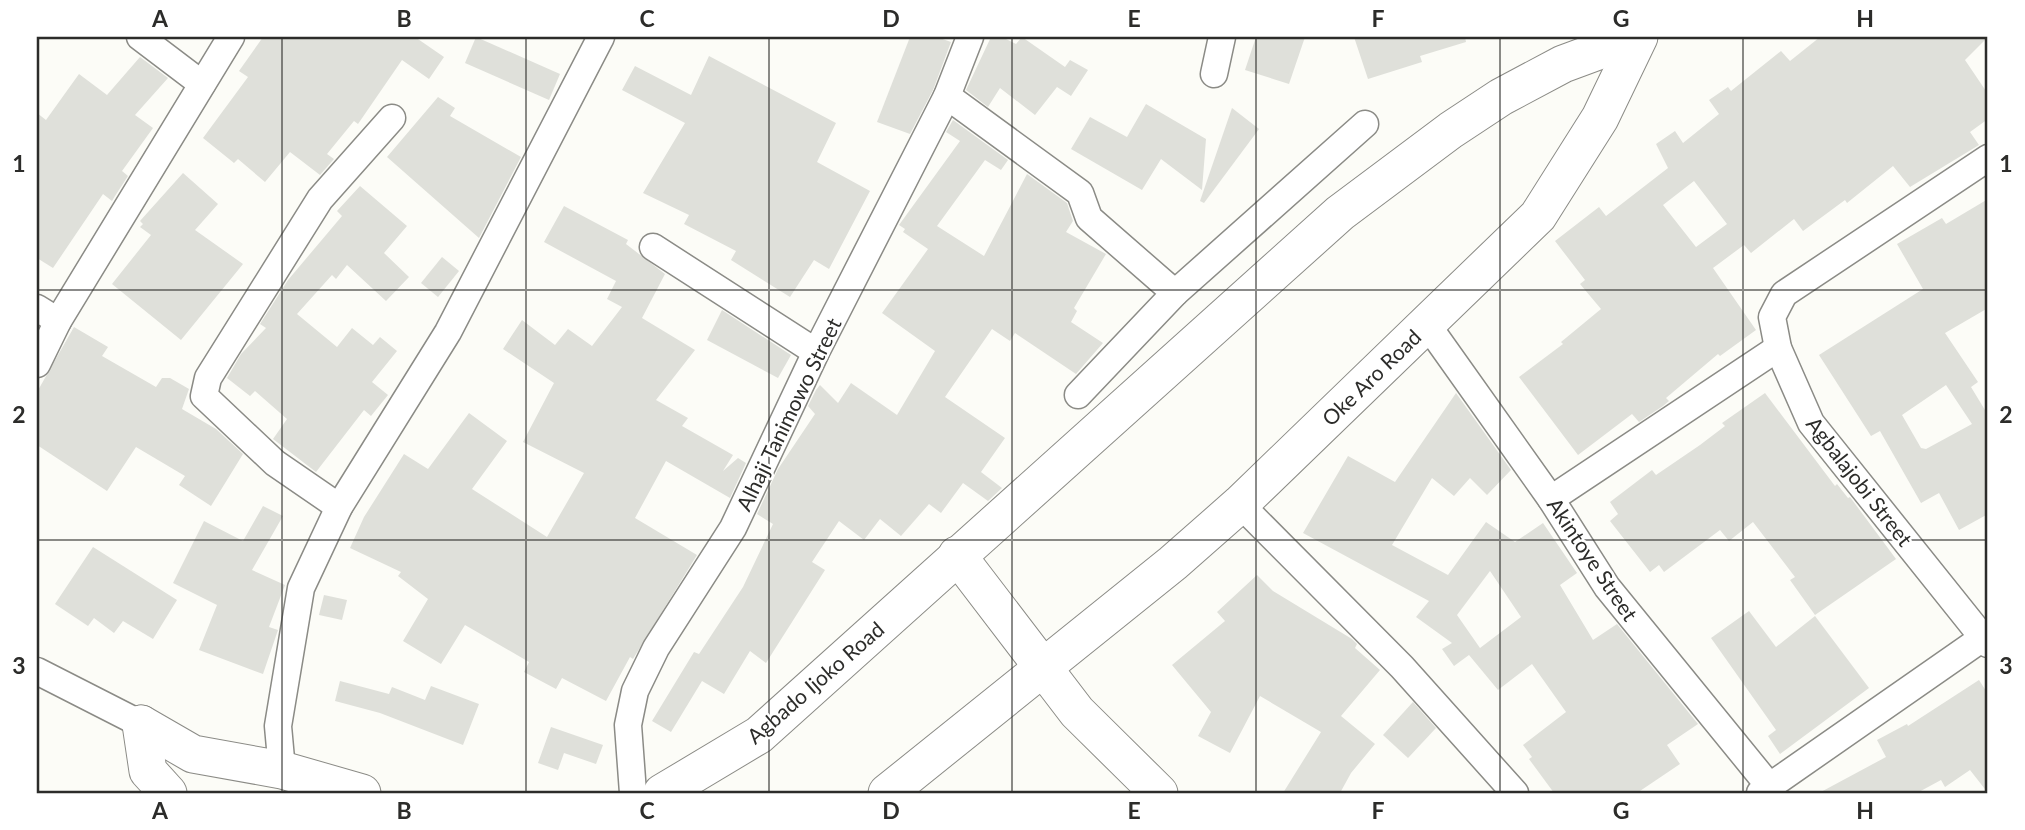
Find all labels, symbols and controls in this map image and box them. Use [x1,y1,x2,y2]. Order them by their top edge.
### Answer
text: A [151,4,169,32]
text: B [396,4,412,32]
text: C [639,4,655,32]
text: D [882,4,900,32]
text: E [1127,4,1141,32]
text: F [1371,4,1385,32]
text: G [1613,4,1629,32]
text: H [1856,4,1874,32]
text: 1 [12,149,26,177]
text: 1 [1999,149,2013,177]
street label: Alhaji Tanimowo Street [730,313,846,514]
street label: Oke Aro Road [1316,324,1426,430]
text: 2 [12,400,26,428]
text: 2 [1999,400,2013,428]
street label: Agbalajobi Street [1802,411,1919,551]
street label: Akintoye Street [1543,493,1644,626]
street label: Agbado Ijoko Road [742,616,888,748]
text: 3 [12,651,26,679]
text: 3 [1999,651,2013,679]
text: A [151,796,169,824]
text: B [396,796,412,824]
text: C [639,796,655,824]
text: D [882,796,900,824]
text: E [1127,796,1141,824]
text: F [1371,796,1385,824]
text: G [1613,796,1629,824]
text: H [1856,796,1874,824]

